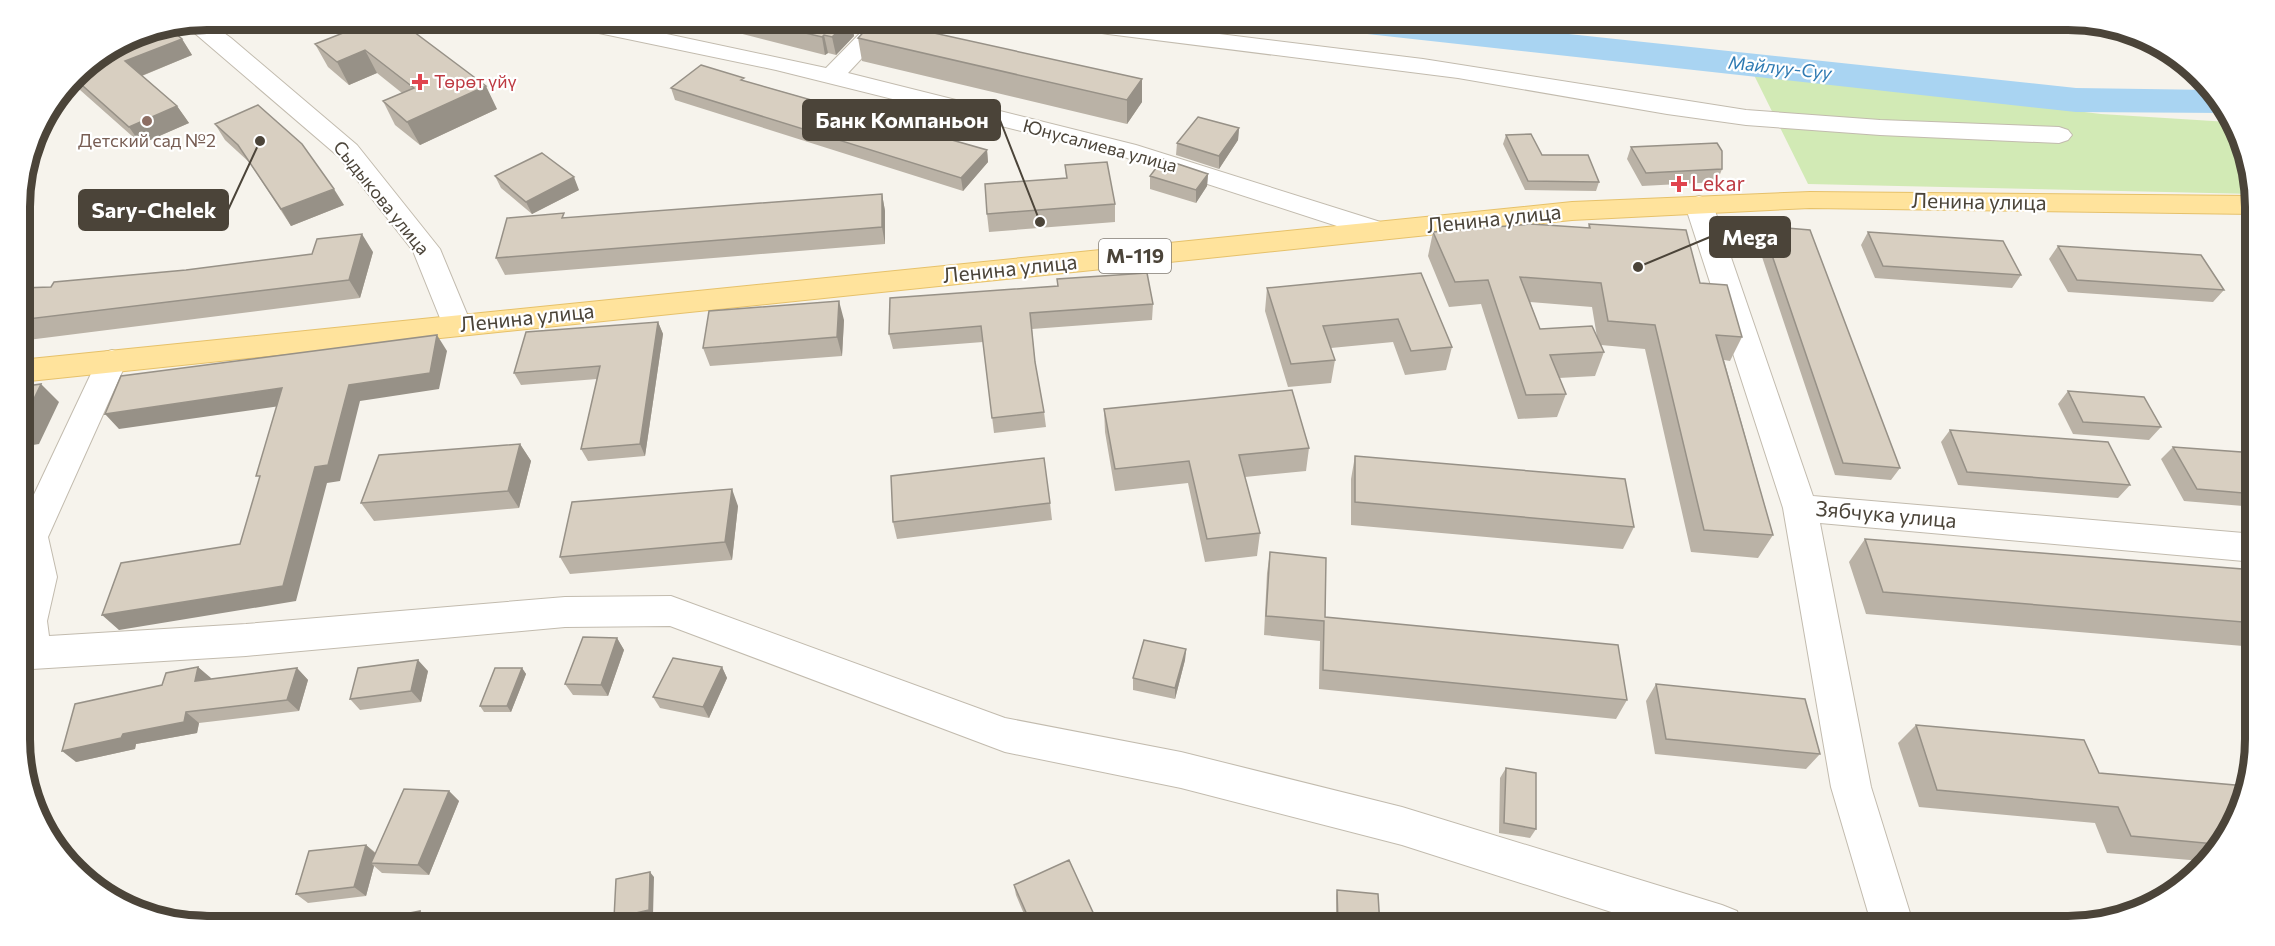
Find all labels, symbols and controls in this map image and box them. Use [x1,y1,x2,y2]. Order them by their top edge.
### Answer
water label: Майлуу-Суу [1727,51,1834,83]
place label: Төрөт үйү [434,70,517,92]
marker: Төрөт үйү [411,73,429,91]
callout: Банк Компаньон [803,100,1000,140]
text: Банк Компаньон [815,106,989,133]
marker: Детский сад №2 [140,114,154,128]
street label: Юнусалиева улица [1021,114,1180,176]
place label: Детский сад №2 [78,129,216,151]
street label: Сыдыкова улица [329,136,435,259]
place label: Lekar [1691,170,1745,195]
marker: Lekar [1672,177,1686,191]
street label: Ленина улица [1911,187,2047,214]
callout: Sary-Chelek [79,190,228,230]
text: Sary-Chelek [92,196,217,223]
street label: Ленина улица [1425,198,1562,237]
callout: Mega [1710,217,1790,257]
text: Mega [1722,223,1778,250]
road number: М-119 [1099,239,1171,273]
street label: Ленина улица [941,248,1078,287]
street label: Ленина улица [458,297,595,336]
street label: Зябчука улица [1815,495,1958,532]

